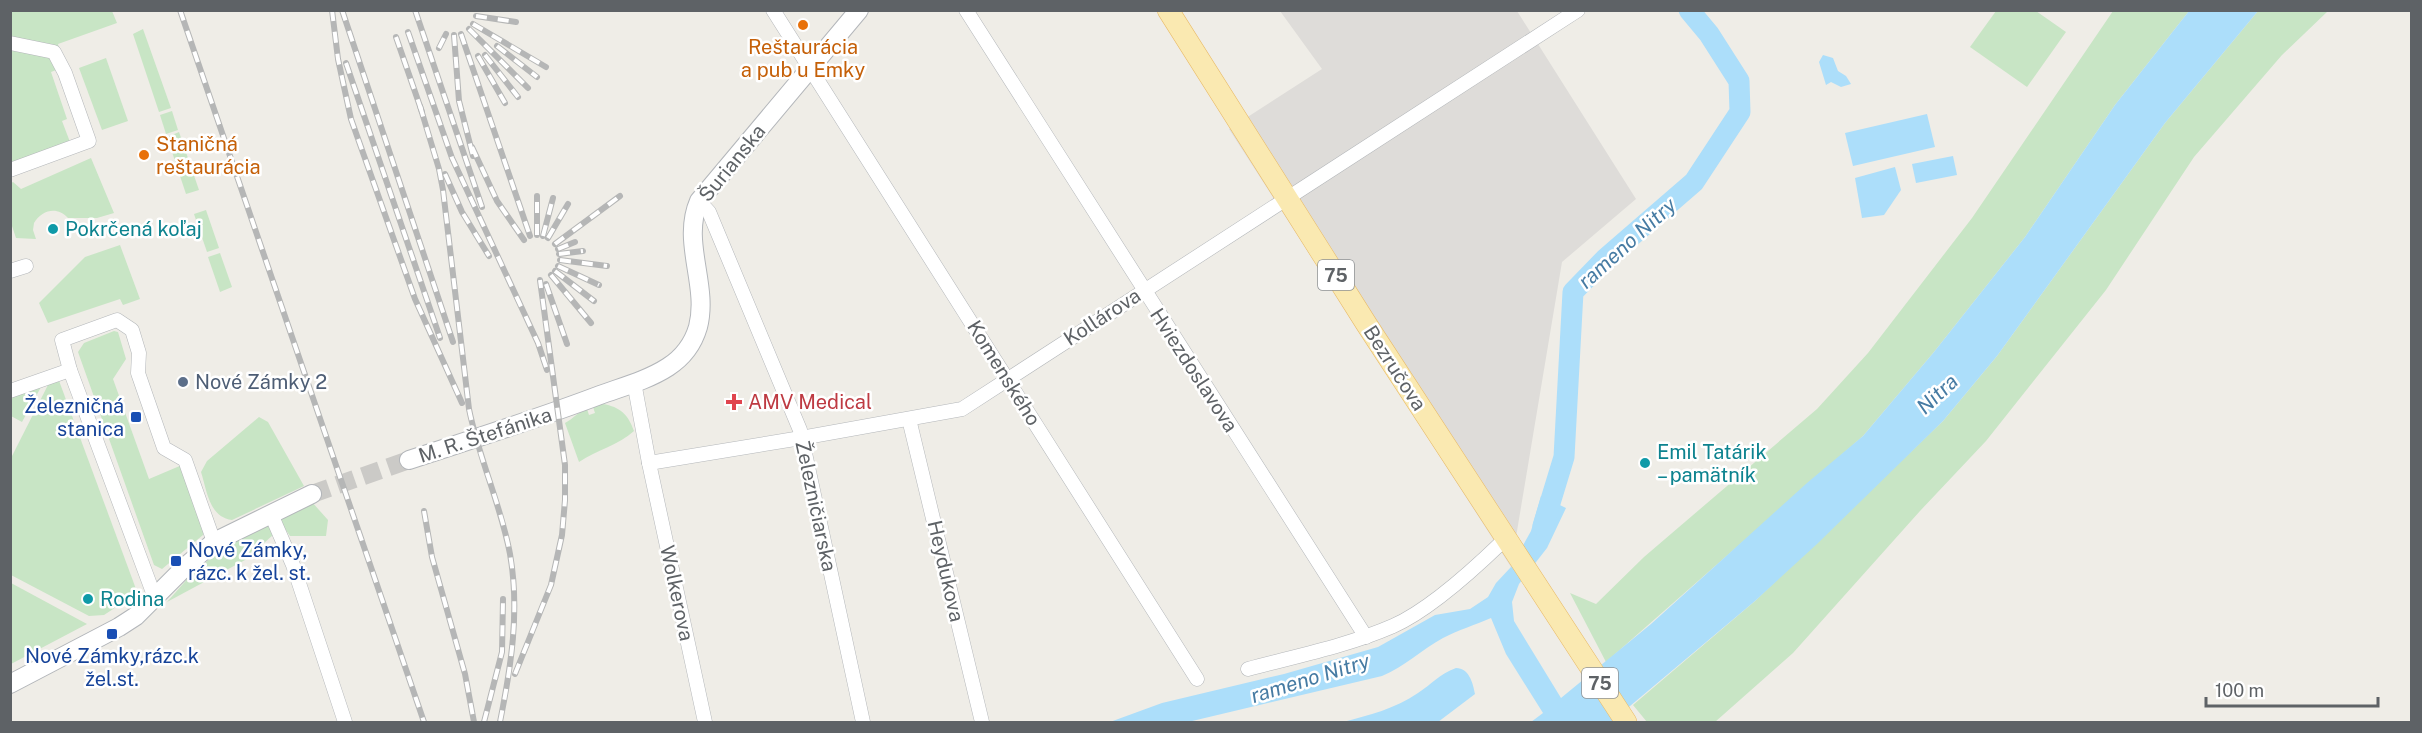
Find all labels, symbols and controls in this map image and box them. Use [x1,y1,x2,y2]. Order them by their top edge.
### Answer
marker: Reštaurácia a pub u Emky [796,18,810,32]
place label: Reštaurácia a pub u Emky [741,35,865,82]
street label: Šurianska [694,119,770,207]
place label: Staničná reštaurácia [156,132,261,179]
marker: Staničná reštaurácia [137,148,151,162]
water label: rameno Nitry [1573,192,1681,293]
place label: Pokrčená koľaj [65,217,202,241]
marker: Pokrčená koľaj [46,222,60,236]
road number: 75 [1318,260,1354,290]
street label: Kollárova [1059,283,1145,351]
street label: Hviezdoslavova [1145,304,1243,436]
street label: Komenského [962,316,1046,430]
street label: Bezručova [1359,321,1431,415]
water label: Nitra [1911,369,1963,419]
place label: Nové Zámky 2 [195,370,327,394]
marker: Nové Zámky 2 [176,375,190,389]
place label: AMV Medical [748,390,872,414]
marker: AMV Medical [725,393,743,411]
place label: Železničná stanica [24,394,124,441]
street label: M. R. Štefánika [415,402,555,468]
marker: Železničná stanica [129,410,143,424]
street label: Železničiarska [790,438,842,574]
place label: Emil Tatárik – pamätník [1657,440,1767,487]
marker: Emil Tatárik – pamätník [1638,456,1652,470]
street label: Heydukova [923,518,969,624]
place label: Nové Zámky, rázc. k žel. st. [188,538,311,585]
street label: Wolkerova [655,543,699,643]
marker: Nové Zámky, rázc. k žel. st. [169,554,183,568]
place label: Rodina [100,587,164,611]
marker: Rodina [81,592,95,606]
marker: Nové Zámky,rázc.k žel.st. [105,627,119,641]
place label: Nové Zámky,rázc.k žel.st. [25,644,199,691]
water label: rameno Nitry [1248,648,1373,708]
road number: 75 [1582,668,1618,698]
scale bar [2206,670,2378,708]
text: 100 m [2215,680,2264,701]

